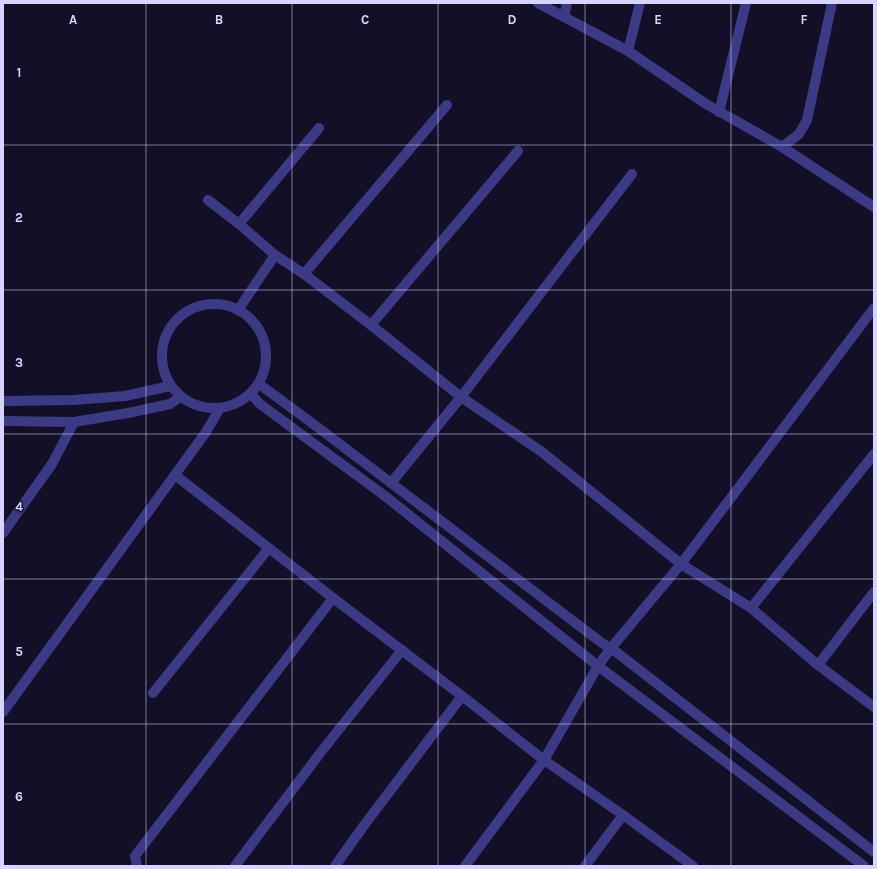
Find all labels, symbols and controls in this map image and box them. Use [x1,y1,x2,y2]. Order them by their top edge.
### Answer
text: A [69,12,77,27]
text: B [215,12,223,27]
text: C [361,12,369,27]
text: D [508,12,517,27]
text: E [654,12,662,27]
text: F [800,12,808,27]
text: 1 [17,65,21,80]
text: 2 [15,210,23,225]
text: 3 [15,355,23,370]
text: 4 [15,499,23,514]
text: 5 [15,644,23,659]
text: 6 [15,789,23,804]

